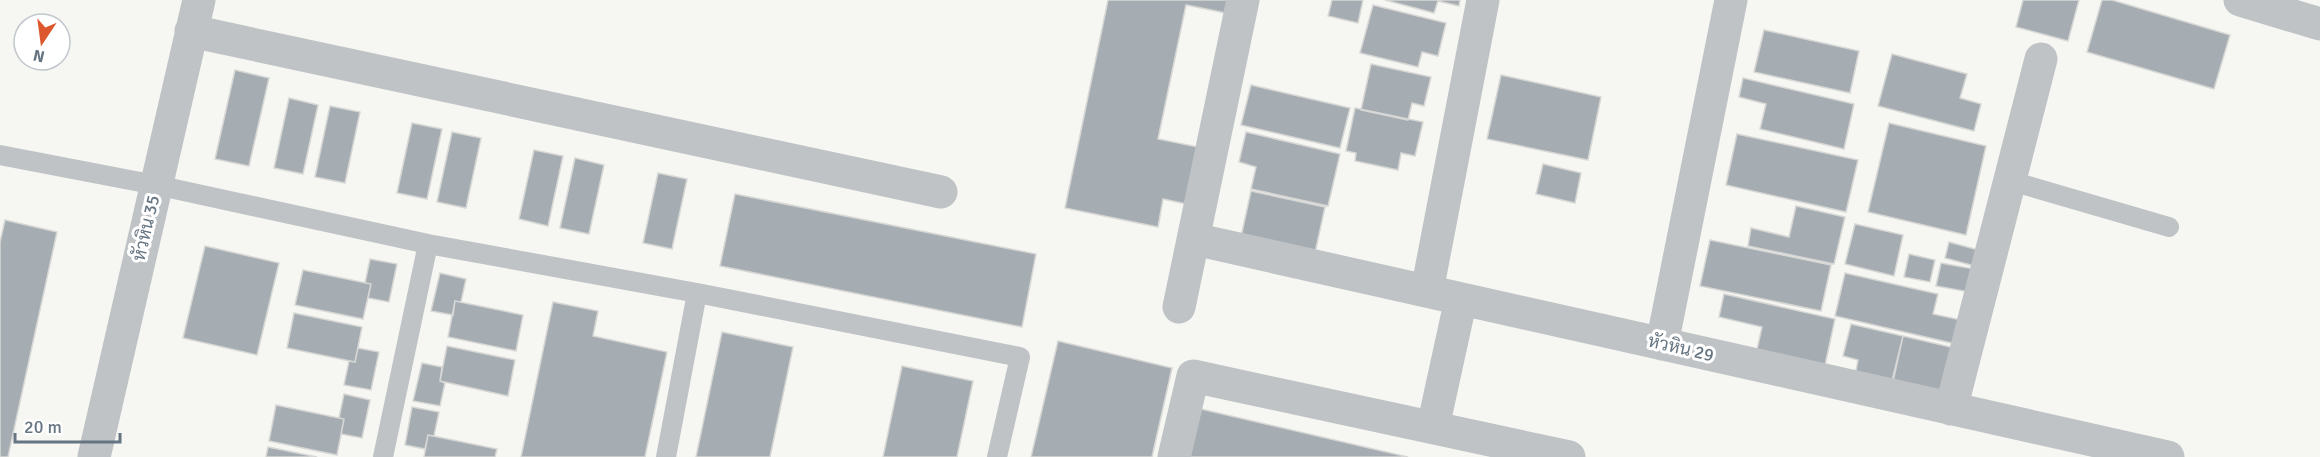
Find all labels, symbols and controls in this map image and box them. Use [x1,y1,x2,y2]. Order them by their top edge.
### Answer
north arrow [12,12,72,72]
text: N [31,45,47,67]
street label: หัวหิน 35 [128,193,164,263]
street label: หัวหิน 29 [1646,330,1716,366]
scale bar [15,406,120,444]
text: 20 m [24,416,62,438]

